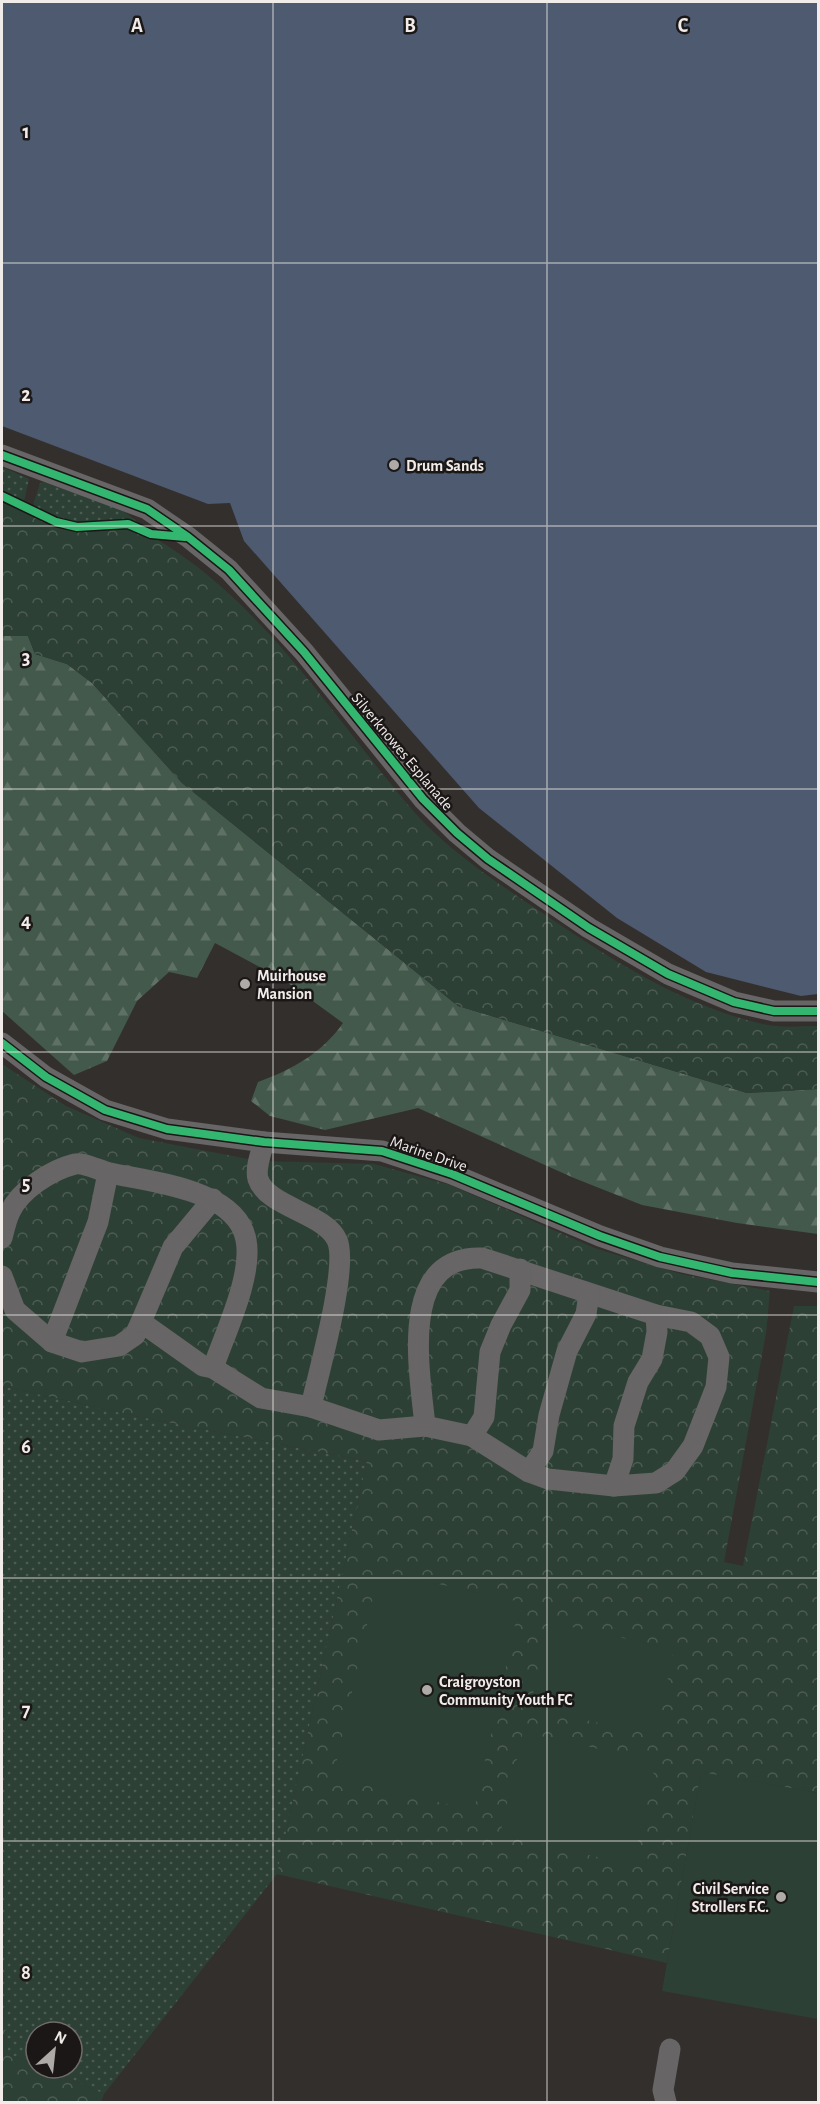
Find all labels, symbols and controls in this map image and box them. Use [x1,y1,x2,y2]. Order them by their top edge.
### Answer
text: A [131,16,143,36]
text: B [404,16,416,36]
text: C [678,16,689,36]
text: 1 [22,122,30,142]
text: 2 [21,385,31,405]
marker: Drum Sands [387,458,401,472]
place label: Drum Sands [406,458,484,474]
text: 3 [22,648,30,668]
street label: Silverknowes Esplanade [348,690,456,814]
text: 4 [21,911,31,931]
place label: Muirhouse Mansion [257,968,326,1002]
marker: Muirhouse Mansion [238,977,252,991]
street label: Marine Drive [388,1133,469,1175]
text: 5 [22,1174,30,1194]
text: 6 [21,1437,31,1457]
place label: Craigroyston Community Youth FC [439,1674,573,1709]
marker: Craigroyston Community Youth FC [420,1683,434,1697]
text: 7 [22,1700,31,1720]
place label: Civil Service Strollers F.C. [691,1881,769,1915]
marker: Civil Service Strollers F.C. [774,1890,788,1904]
text: 8 [21,1963,31,1983]
north arrow [24,2020,84,2080]
text: N [52,2028,69,2047]

